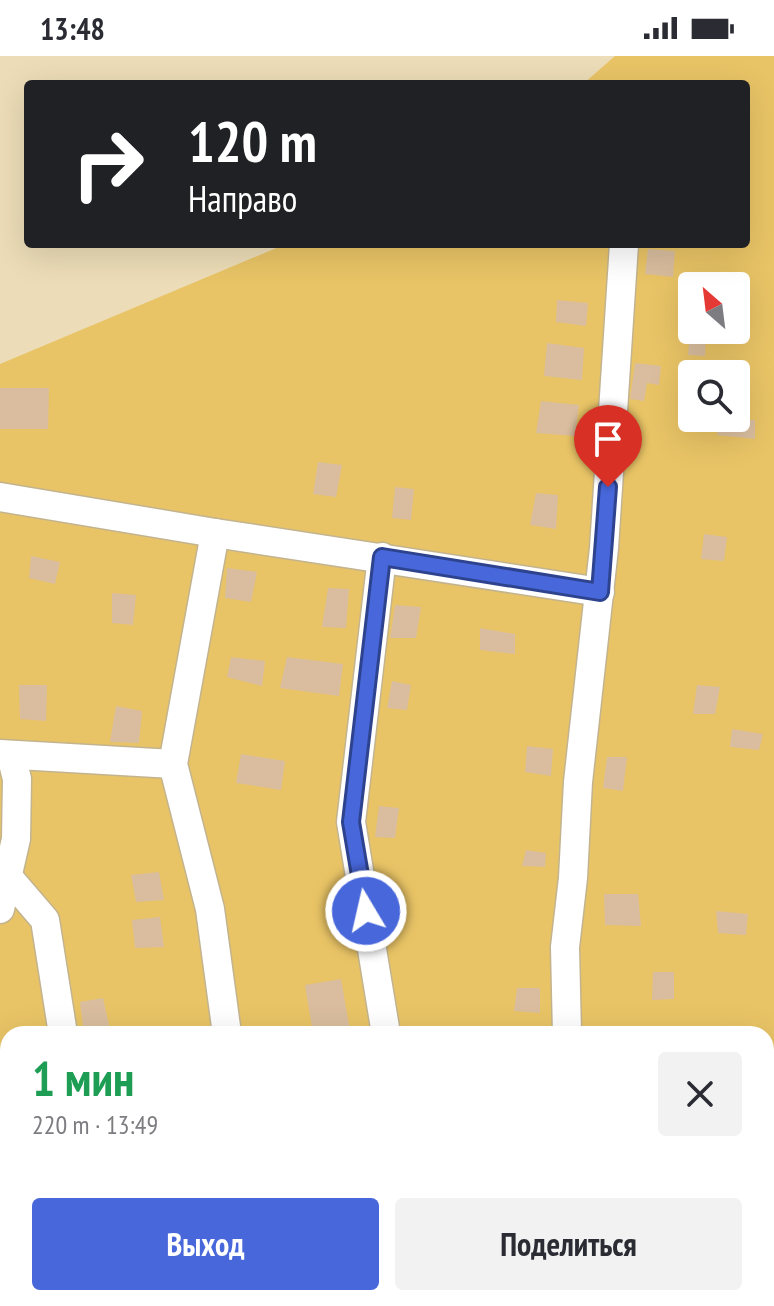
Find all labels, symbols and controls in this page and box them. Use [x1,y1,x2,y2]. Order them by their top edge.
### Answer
text: 13:48 [40,9,105,48]
text: 120 m [188,105,317,177]
icon: right [56,112,160,216]
text: Направо [188,175,297,222]
north arrow [678,272,750,344]
map controls [678,272,750,432]
button: search [678,360,750,432]
pin [574,405,642,487]
icon: arrive [586,417,630,461]
position arrow [324,869,408,953]
text: 1 мин [32,1047,134,1109]
button: close [658,1052,742,1136]
text: 220 m · 13:49 [32,1108,158,1141]
button: Выход [32,1198,379,1290]
button: Поделиться [395,1198,742,1290]

